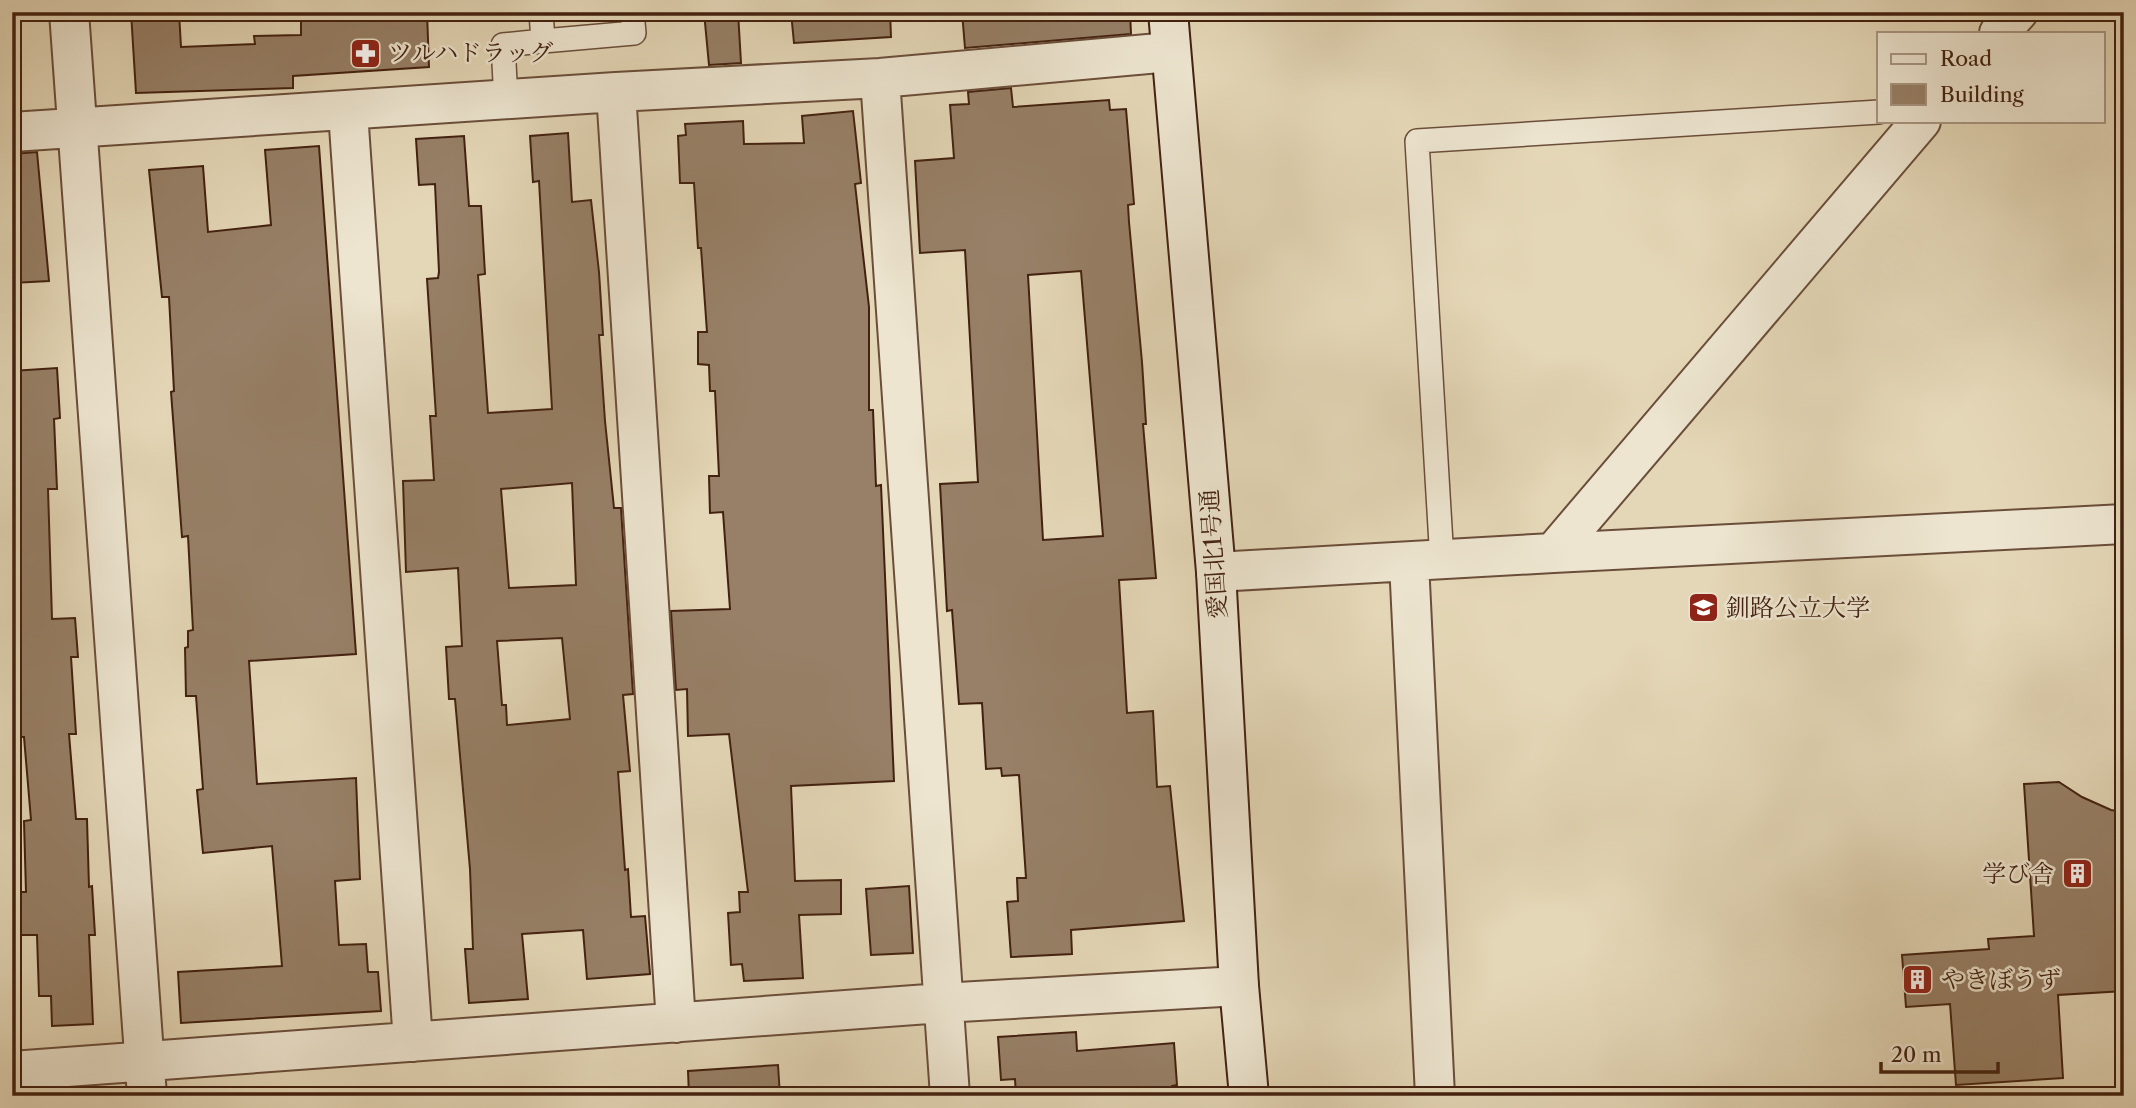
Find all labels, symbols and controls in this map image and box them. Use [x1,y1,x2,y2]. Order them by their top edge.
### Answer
legend [1877,32,2104,122]
pharmacy icon: ツルハドラッグ [348,36,382,70]
place label: ツルハドラッグ [388,38,553,67]
text: Road [1940,46,1992,71]
text: Building [1940,82,2025,107]
street label: 愛国北1号通 [1194,488,1233,620]
school or university icon: 釧路公立大学 [1686,591,1720,625]
place label: 釧路公立大学 [1726,593,1870,622]
building icon: 学び舎 [2060,857,2094,891]
place label: 学び舎 [1982,859,2054,888]
building icon: やきぼうず [1901,963,1935,997]
place label: やきぼうず [1941,965,2061,994]
scale bar [1881,1031,1998,1075]
text: 20 m [1891,1042,1942,1067]

